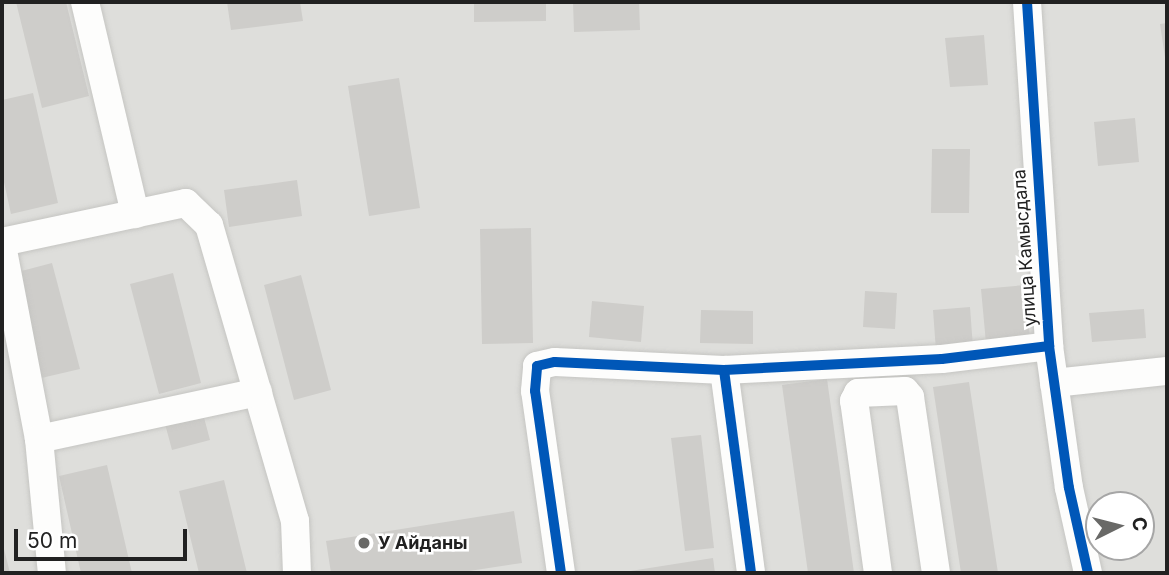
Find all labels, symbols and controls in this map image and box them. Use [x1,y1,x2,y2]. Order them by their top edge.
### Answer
street label: улица Камысдала [1009,169,1041,327]
north arrow [1085,491,1155,561]
scale bar [18,516,191,560]
text: С [1127,516,1152,532]
text: 50 m [27,528,77,553]
place label: У Айданы [378,532,468,554]
marker: У Айданы [356,535,372,551]

